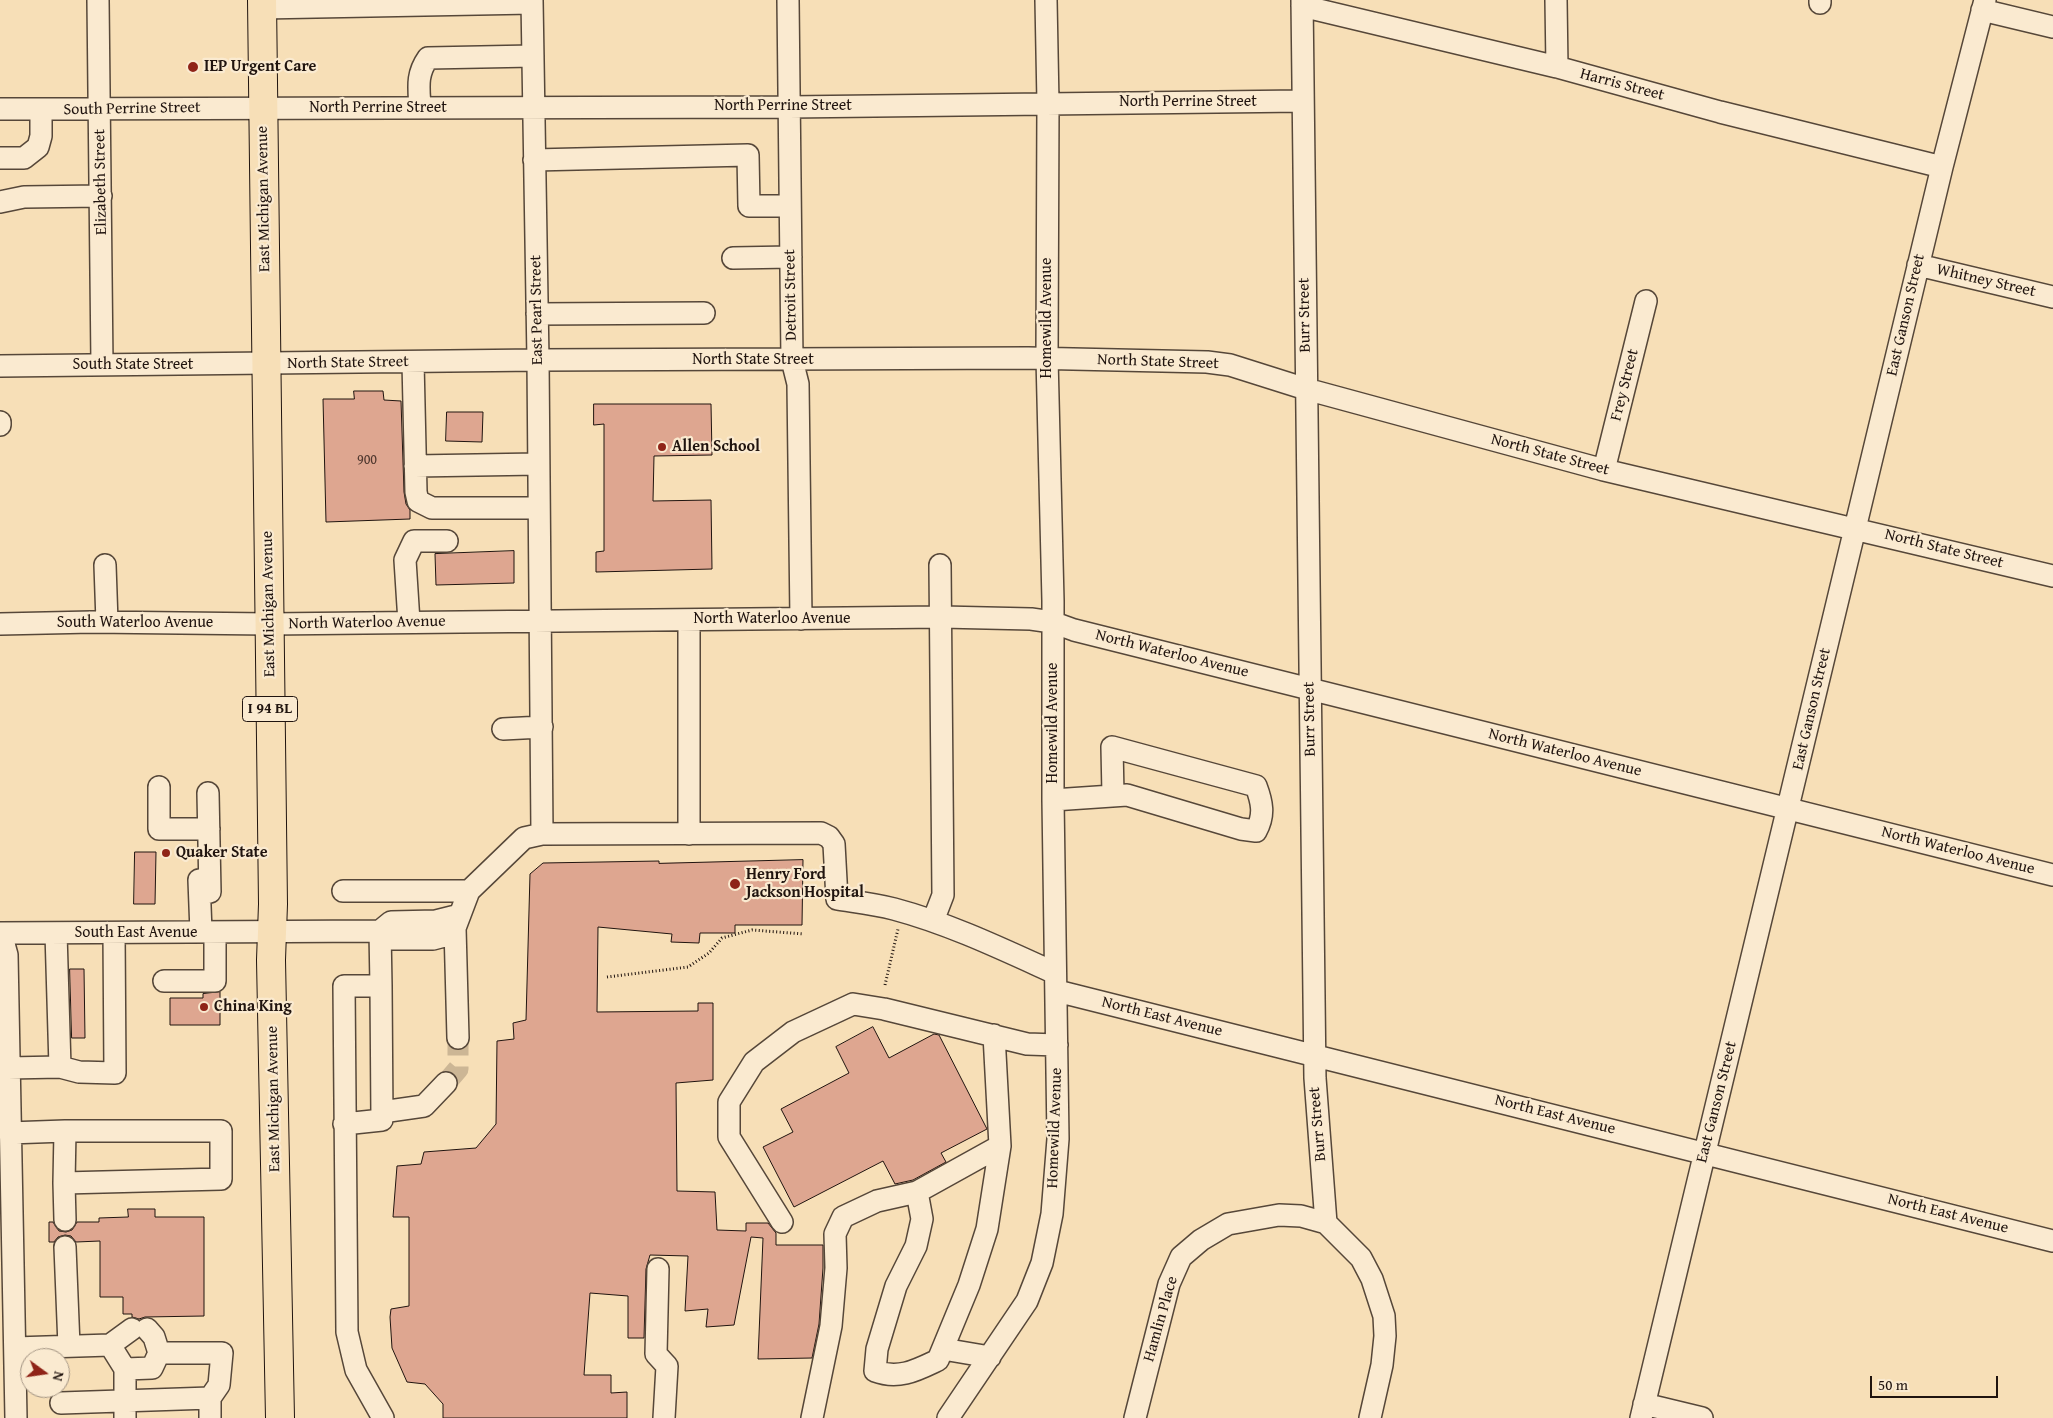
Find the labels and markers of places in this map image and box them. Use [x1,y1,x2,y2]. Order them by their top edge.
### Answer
place label: IEP Urgent Care [204,57,316,77]
marker: IEP Urgent Care [186,60,200,74]
place label: Allen School [672,437,760,457]
marker: Allen School [656,441,668,453]
place label: Quaker State [176,843,268,863]
marker: Quaker State [160,847,172,859]
place label: Henry Ford Jackson Hospital [746,865,864,903]
marker: Henry Ford Jackson Hospital [728,877,742,891]
place label: China King [214,997,292,1017]
marker: China King [198,1001,210,1013]

